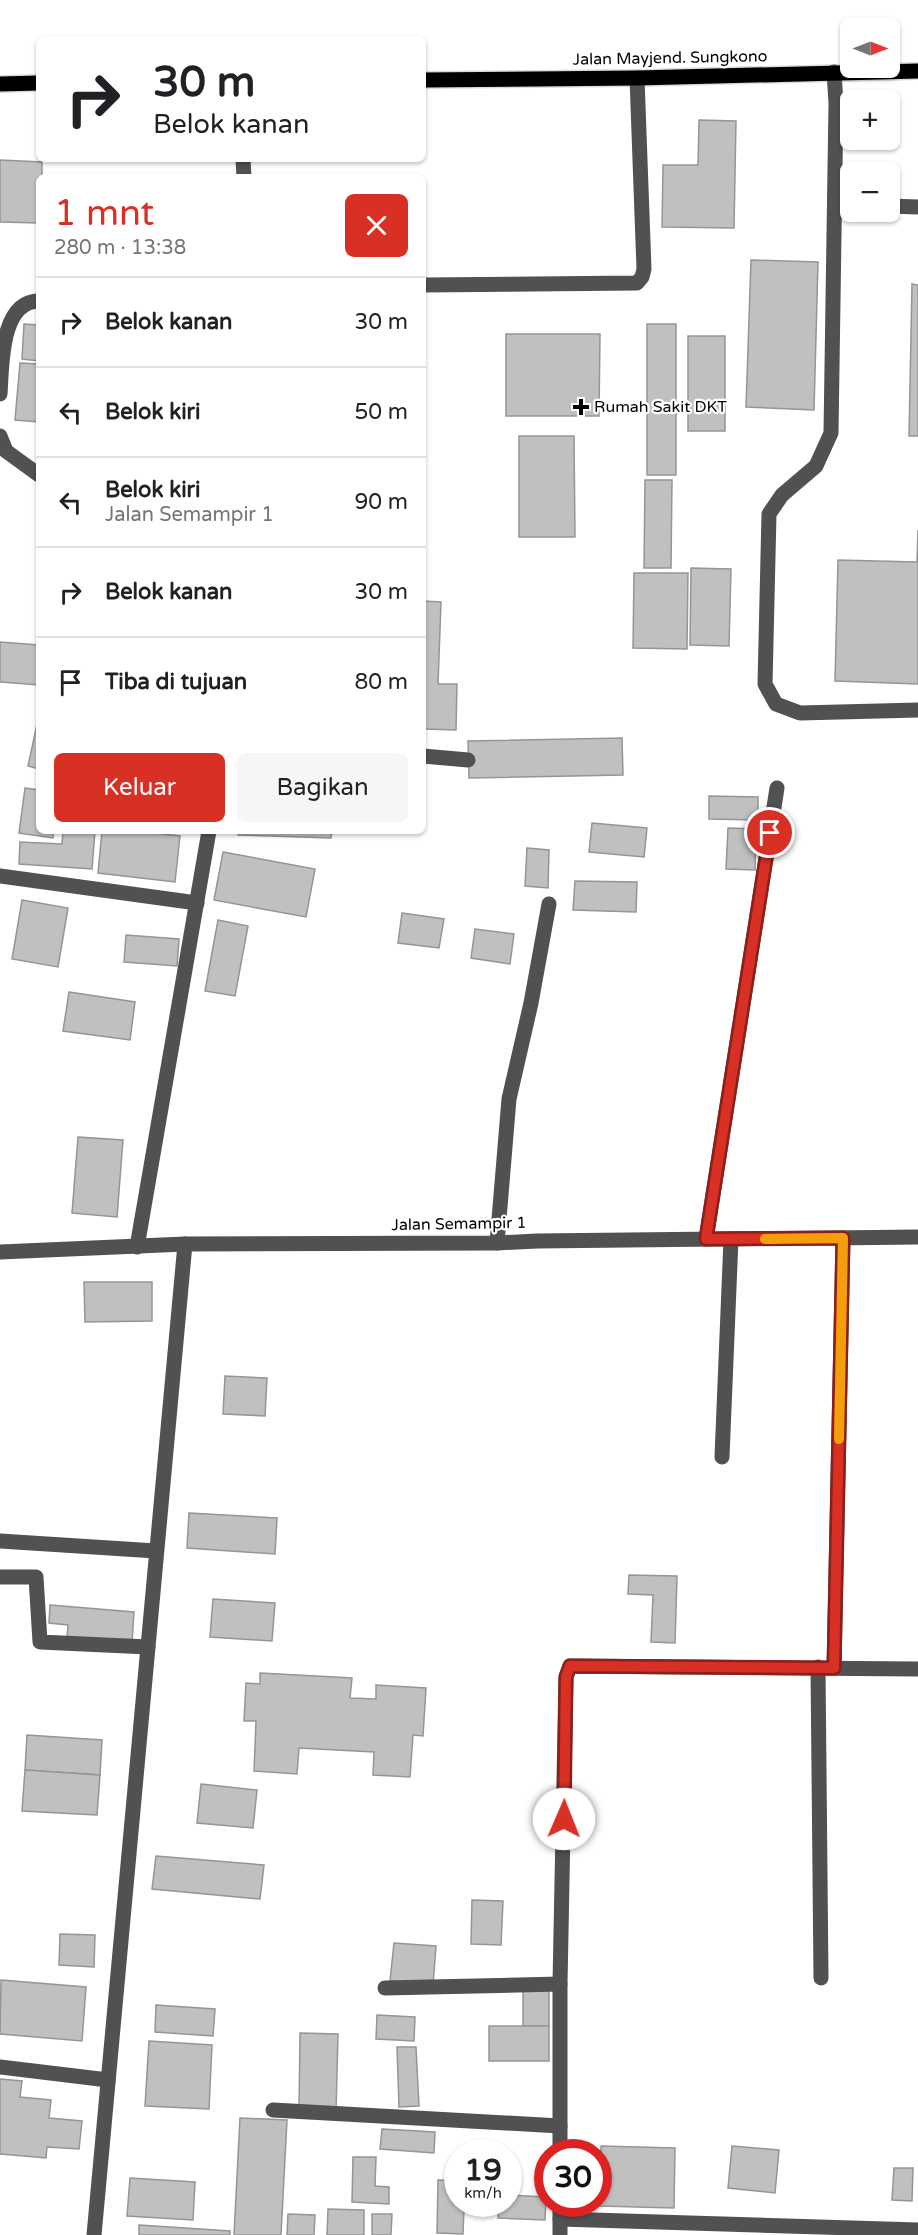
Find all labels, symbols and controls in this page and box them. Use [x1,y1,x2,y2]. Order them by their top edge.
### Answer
north arrow [840,18,900,78]
map controls [840,18,900,222]
street label: Jalan Mayjend. Sungkono [573,46,767,70]
text: 30 m [153,57,255,108]
icon: right [54,60,132,138]
button: + [840,90,900,150]
text: Belok kanan [153,108,309,141]
button: − [840,162,900,222]
text: 1 mnt [54,192,154,235]
button: close [345,194,408,257]
text: 280 m · 13:38 [54,236,186,260]
icon: right [54,306,87,339]
text: Belok kanan [105,309,232,335]
text: 30 m [354,309,408,335]
icon: left [54,396,87,429]
place label: Rumah Sakit DKT [594,397,727,417]
marker: Rumah Sakit DKT [572,398,590,416]
text: Belok kiri [105,399,201,425]
text: 50 m [354,399,408,425]
text: Belok kiri [105,477,201,503]
icon: left [54,486,87,519]
text: 90 m [354,489,408,515]
text: Jalan Semampir 1 [105,503,274,527]
icon: right [54,576,87,609]
text: Belok kanan [105,579,232,605]
text: 30 m [354,579,408,605]
icon: arrive [54,666,87,699]
text: Tiba di tujuan [105,669,247,695]
text: 80 m [354,669,408,695]
button: Keluar [54,753,225,822]
button: Bagikan [237,753,408,822]
pin [744,807,795,858]
icon: arrive [753,816,786,849]
street label: Jalan Semampir 1 [391,1213,527,1235]
position arrow [532,1787,596,1851]
speed limit sign: 30 [534,2139,612,2217]
text: 19 [464,2152,502,2189]
text: km/h [464,2184,502,2202]

